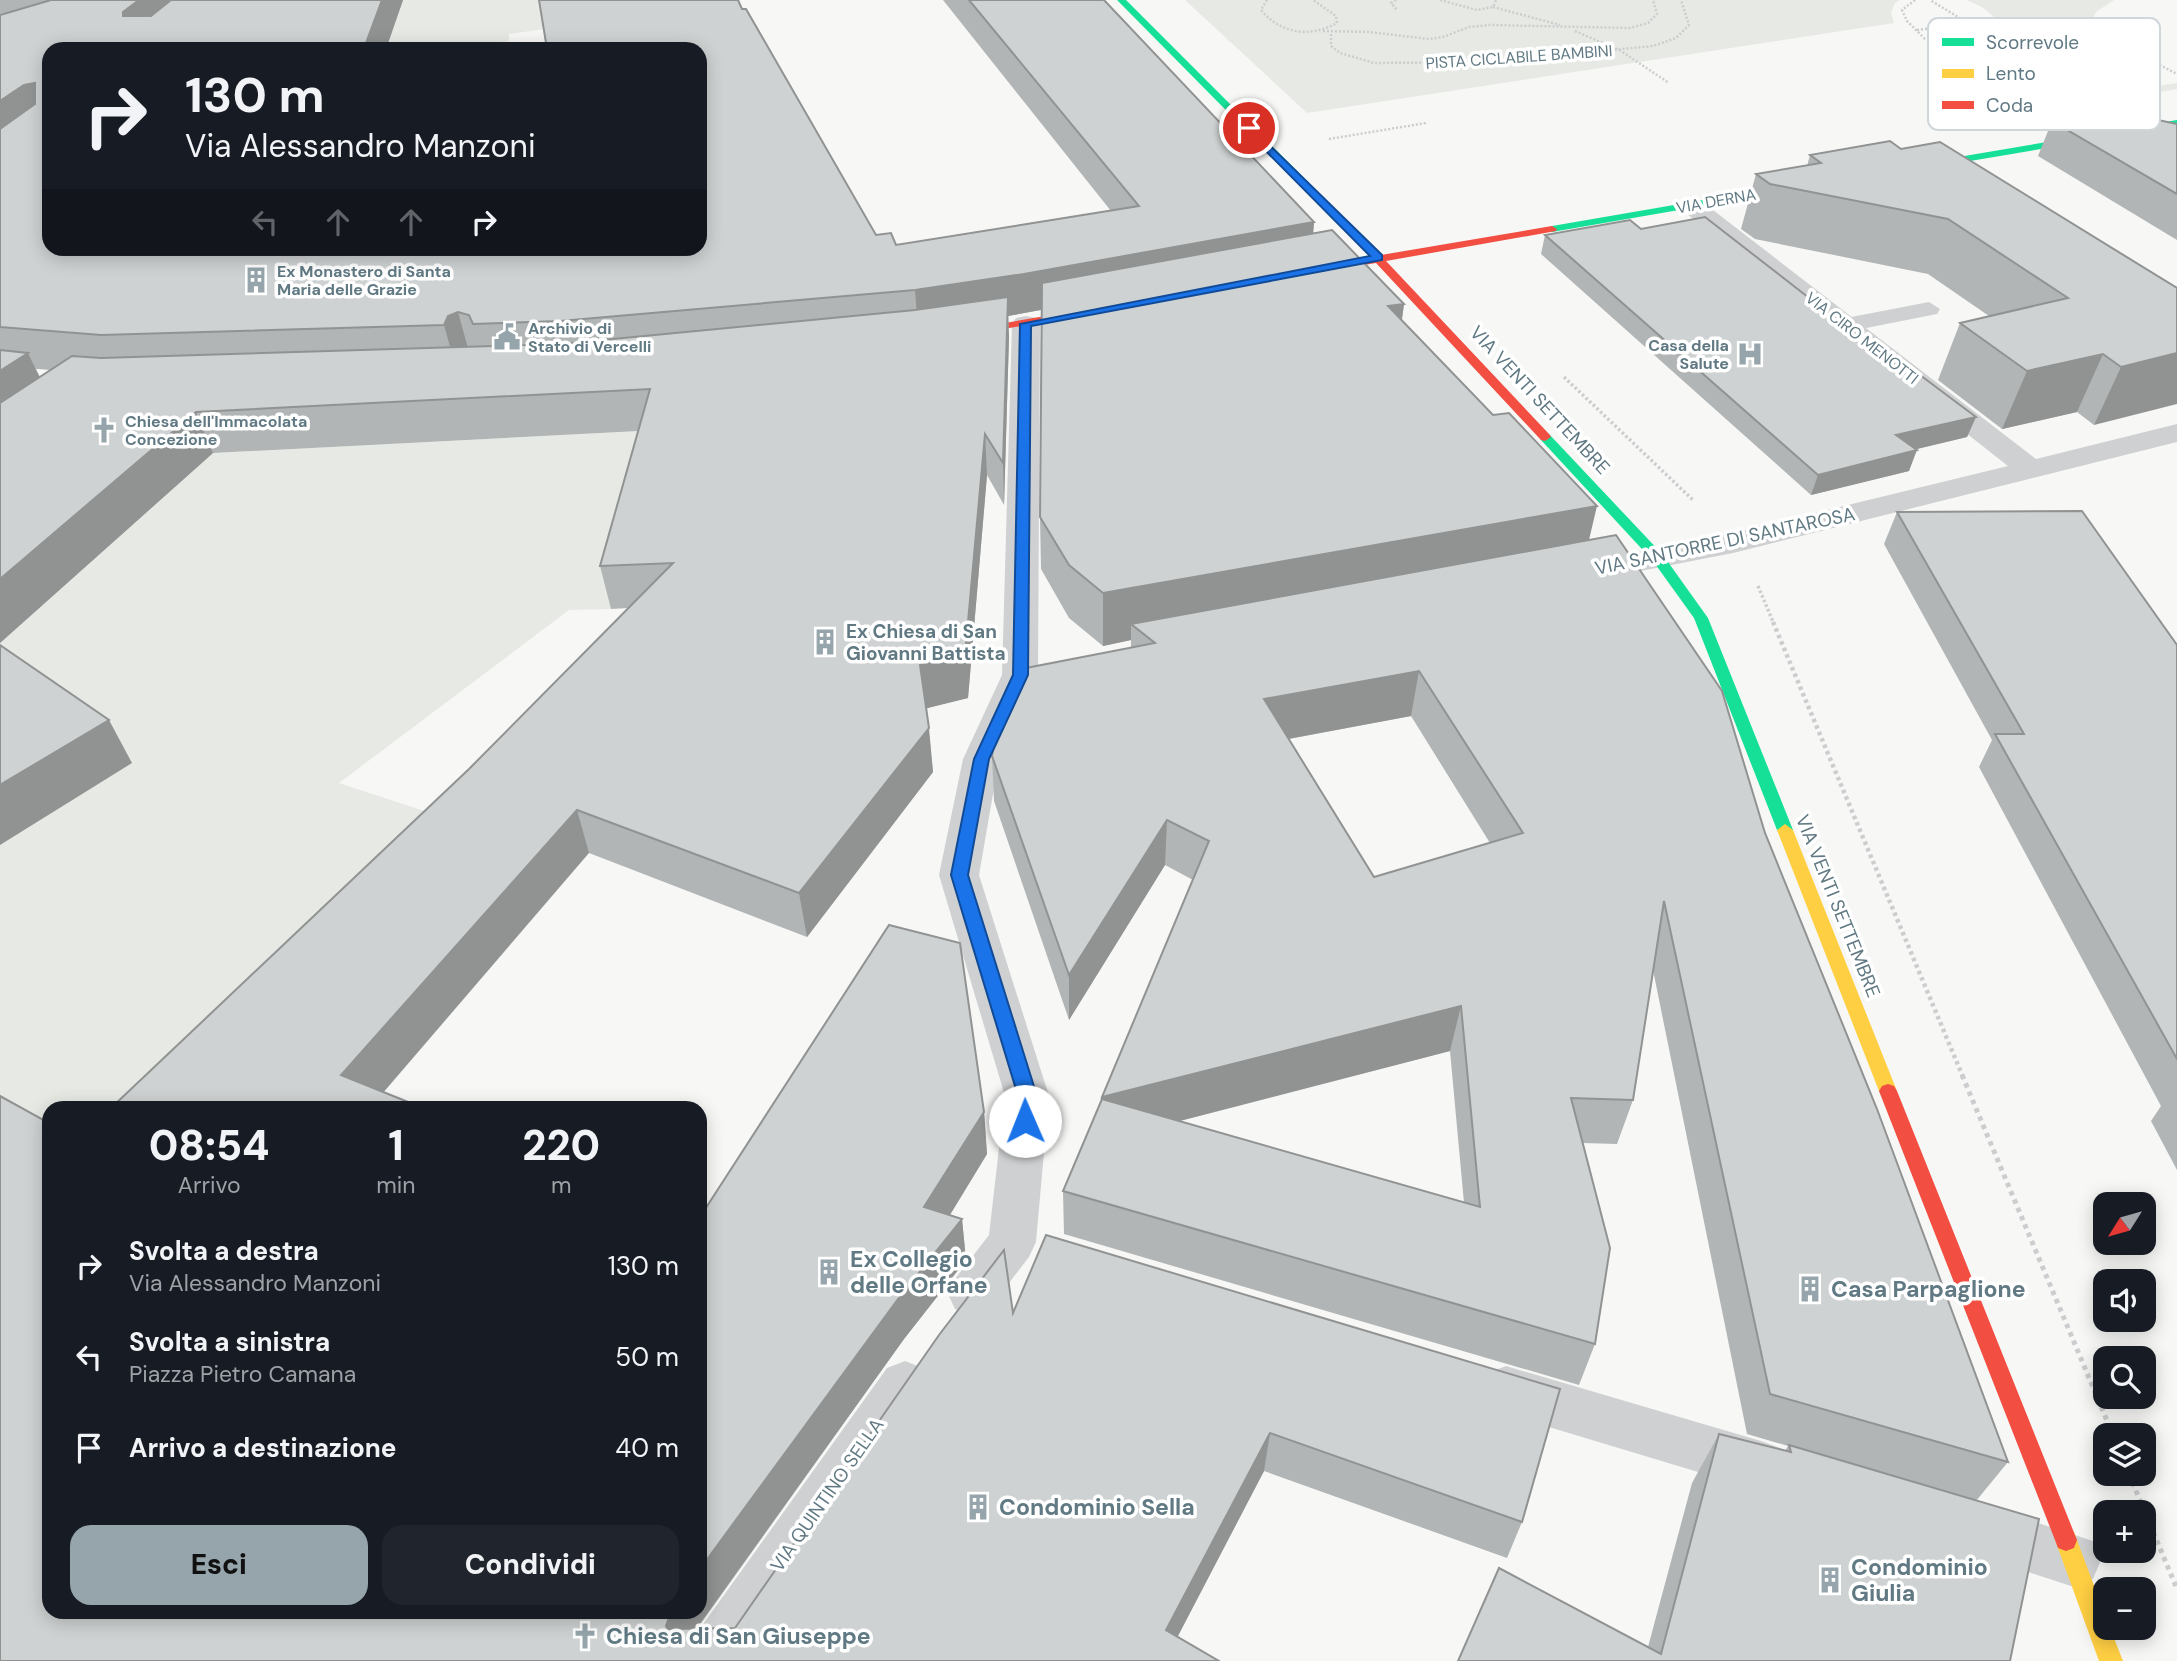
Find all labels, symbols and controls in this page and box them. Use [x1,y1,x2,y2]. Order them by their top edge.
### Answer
legend [1928,18,2160,130]
text: Scorrevole [1986,30,2079,55]
street label: PISTA CICLABILE BAMBINI [1425,40,1613,74]
text: Lento [1986,61,2036,86]
text: 130 m [185,63,325,127]
icon: right [70,70,161,161]
text: Coda [1986,93,2033,118]
pin [1219,98,1279,158]
icon: arrive [1230,109,1268,147]
text: Via Alessandro Manzoni [185,125,536,167]
street label: VIA DERNA [1675,184,1758,218]
icon: left [246,203,284,241]
icon: ahead [319,203,357,241]
icon: ahead [392,203,430,241]
icon: right [465,203,503,241]
place label: Ex Monastero di Santa Maria delle Grazie [277,261,451,300]
building icon: Ex Monastero di Santa Maria delle Grazie [241,265,271,295]
street label: VIA CIRO MENOTTI [1801,287,1923,389]
place label: Archivio di Stato di Vercelli [528,318,651,357]
street label: VIA VENTI SETTEMBRE [1464,320,1616,480]
public building icon: Archivio di Stato di Vercelli [492,322,522,352]
place label: Casa della Salute [1648,335,1729,374]
hospital icon: Casa della Salute [1735,339,1765,369]
place label: Chiesa dell'Immacolata Concezione [125,411,307,450]
church icon: Chiesa dell'Immacolata Concezione [89,415,119,445]
street label: VIA SANTORRE DI SANTAROSA [1593,501,1858,581]
place label: Ex Chiesa di San Giovanni Battista [846,619,1006,666]
building icon: Ex Chiesa di San Giovanni Battista [810,627,840,657]
street label: VIA VENTI SETTEMBRE [1790,811,1886,1001]
position arrow [988,1084,1062,1158]
text: 08:54 [149,1118,270,1173]
text: 1 [388,1118,404,1173]
text: 220 [522,1118,600,1173]
text: Arrivo [178,1170,241,1200]
text: min [376,1170,416,1200]
text: m [551,1170,571,1200]
north arrow [2093,1192,2156,1255]
map controls [2093,1192,2156,1640]
text: Svolta a destra [129,1234,319,1268]
place label: Ex Collegio delle Orfane [850,1244,987,1300]
icon: right [70,1247,108,1285]
text: 130 m [608,1249,679,1283]
building icon: Ex Collegio delle Orfane [814,1257,844,1287]
text: Via Alessandro Manzoni [129,1268,381,1298]
button: sound [2093,1269,2156,1332]
building icon: Casa Parpaglione [1795,1274,1825,1304]
place label: Casa Parpaglione [1831,1274,2026,1304]
text: Svolta a sinistra [129,1325,330,1359]
icon: left [70,1338,108,1376]
text: 50 m [615,1340,679,1374]
button: search [2093,1346,2156,1409]
text: Piazza Pietro Camana [129,1359,356,1389]
street label: VIA QUINTINO SELLA [765,1413,890,1577]
button: layers [2093,1423,2156,1486]
icon: arrive [70,1429,108,1467]
text: Arrivo a destinazione [129,1431,396,1465]
text: 40 m [615,1431,679,1465]
building icon: Condominio Sella [963,1492,993,1522]
place label: Condominio Sella [999,1492,1195,1522]
button: + [2093,1500,2156,1563]
button: Esci [70,1525,368,1605]
button: Condividi [382,1525,679,1605]
place label: Condominio Giulia [1851,1552,1988,1608]
building icon: Condominio Giulia [1815,1565,1845,1595]
button: − [2093,1577,2156,1640]
church icon: Chiesa di San Giuseppe [570,1621,600,1651]
place label: Chiesa di San Giuseppe [606,1621,871,1651]

